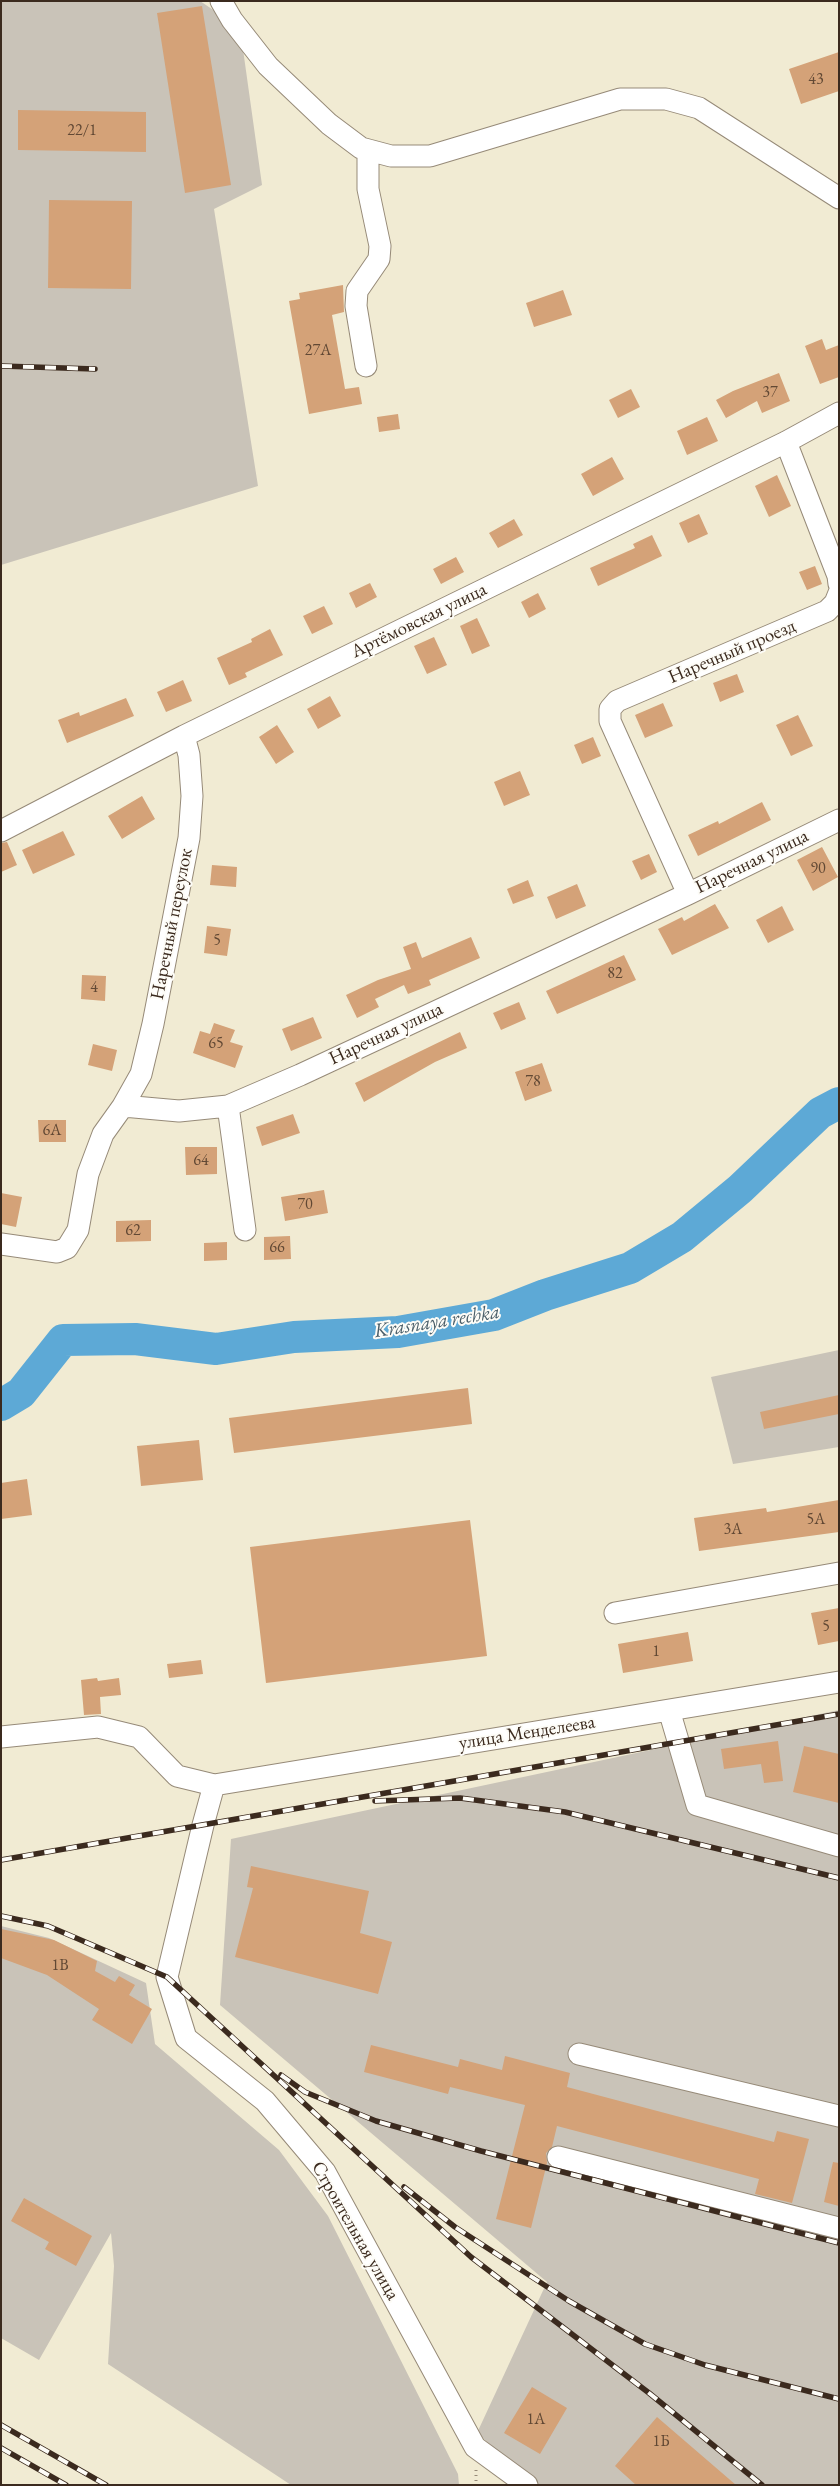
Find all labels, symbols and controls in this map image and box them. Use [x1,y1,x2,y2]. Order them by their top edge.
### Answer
house number: 43 [808,70,824,90]
house number: 22/1 [67,121,97,141]
house number: 27А [305,341,331,361]
house number: 37 [762,383,778,403]
street label: Артёмовская улица [347,578,491,664]
street label: Наречный проезд [665,615,799,689]
street label: Наречная улица [692,825,812,899]
street label: Наречный переулок [146,846,198,1002]
house number: 90 [810,859,826,879]
house number: 5 [213,931,221,951]
house number: 82 [607,964,623,984]
house number: 4 [90,978,98,998]
street label: Наречная улица [325,998,447,1070]
house number: 65 [208,1034,224,1054]
house number: 78 [525,1072,541,1092]
house number: 6А [43,1121,61,1141]
house number: 64 [193,1151,209,1171]
house number: 70 [297,1195,313,1215]
house number: 62 [125,1221,141,1241]
house number: 66 [269,1238,285,1258]
water label: Krasnaya rechka [373,1300,501,1344]
house number: 5А [807,1510,825,1530]
house number: 3А [724,1520,742,1540]
house number: 5 [822,1617,830,1637]
house number: 1 [652,1642,660,1662]
street label: улица Менделеева [457,1711,597,1755]
house number: 1В [51,1956,69,1976]
street label: Строительная улица [306,2158,404,2304]
house number: 1А [527,2410,545,2430]
house number: 1Б [652,2432,670,2452]

